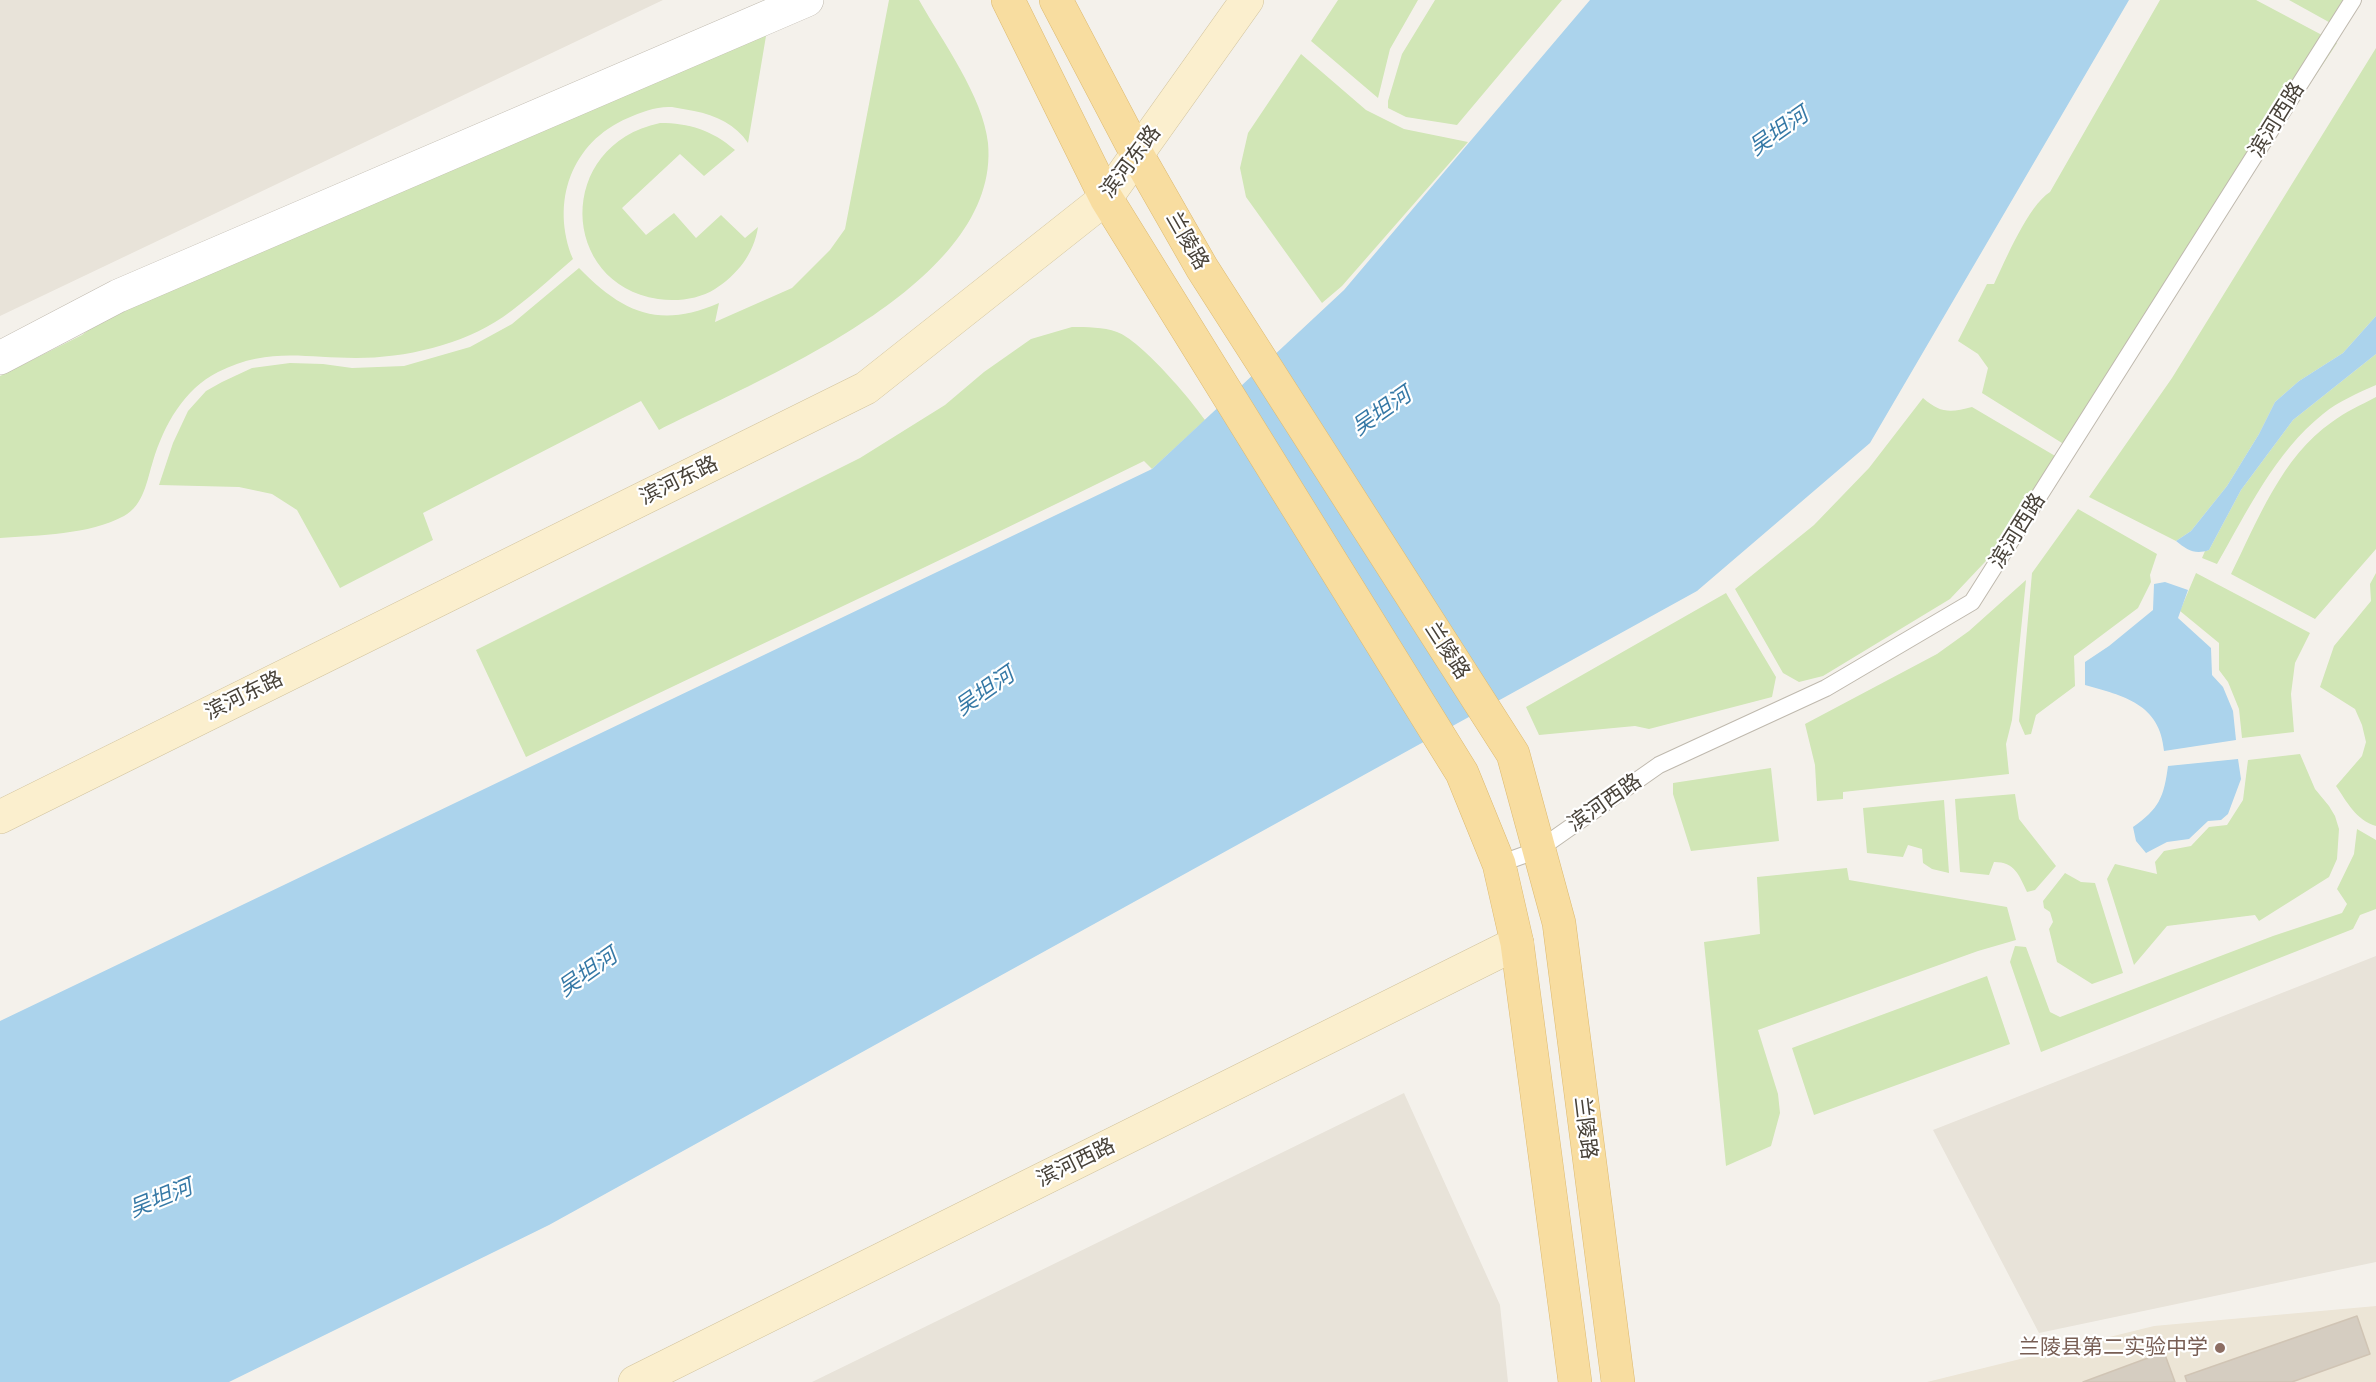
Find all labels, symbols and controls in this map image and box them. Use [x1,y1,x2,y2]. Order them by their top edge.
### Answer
street label: 滨河西路 [2244,78,2310,162]
water label: 吴坦河 [1744,102,1814,162]
street label: 滨河东路 [1096,121,1166,203]
street label: 兰陵路 [1160,207,1214,275]
water label: 吴坦河 [1347,382,1417,442]
street label: 滨河东路 [636,451,722,511]
street label: 滨河西路 [1985,489,2051,573]
street label: 兰陵路 [1419,618,1475,684]
water label: 吴坦河 [950,662,1020,722]
street label: 滨河东路 [201,666,287,726]
street label: 滨河西路 [1563,769,1647,837]
water label: 吴坦河 [553,943,623,1003]
street label: 兰陵路 [1569,1095,1601,1161]
street label: 滨河西路 [1033,1133,1119,1193]
water label: 吴坦河 [125,1174,197,1224]
place label: 兰陵县第二实验中学 [2019,1335,2208,1361]
marker: 兰陵县第二实验中学 [2213,1341,2227,1355]

